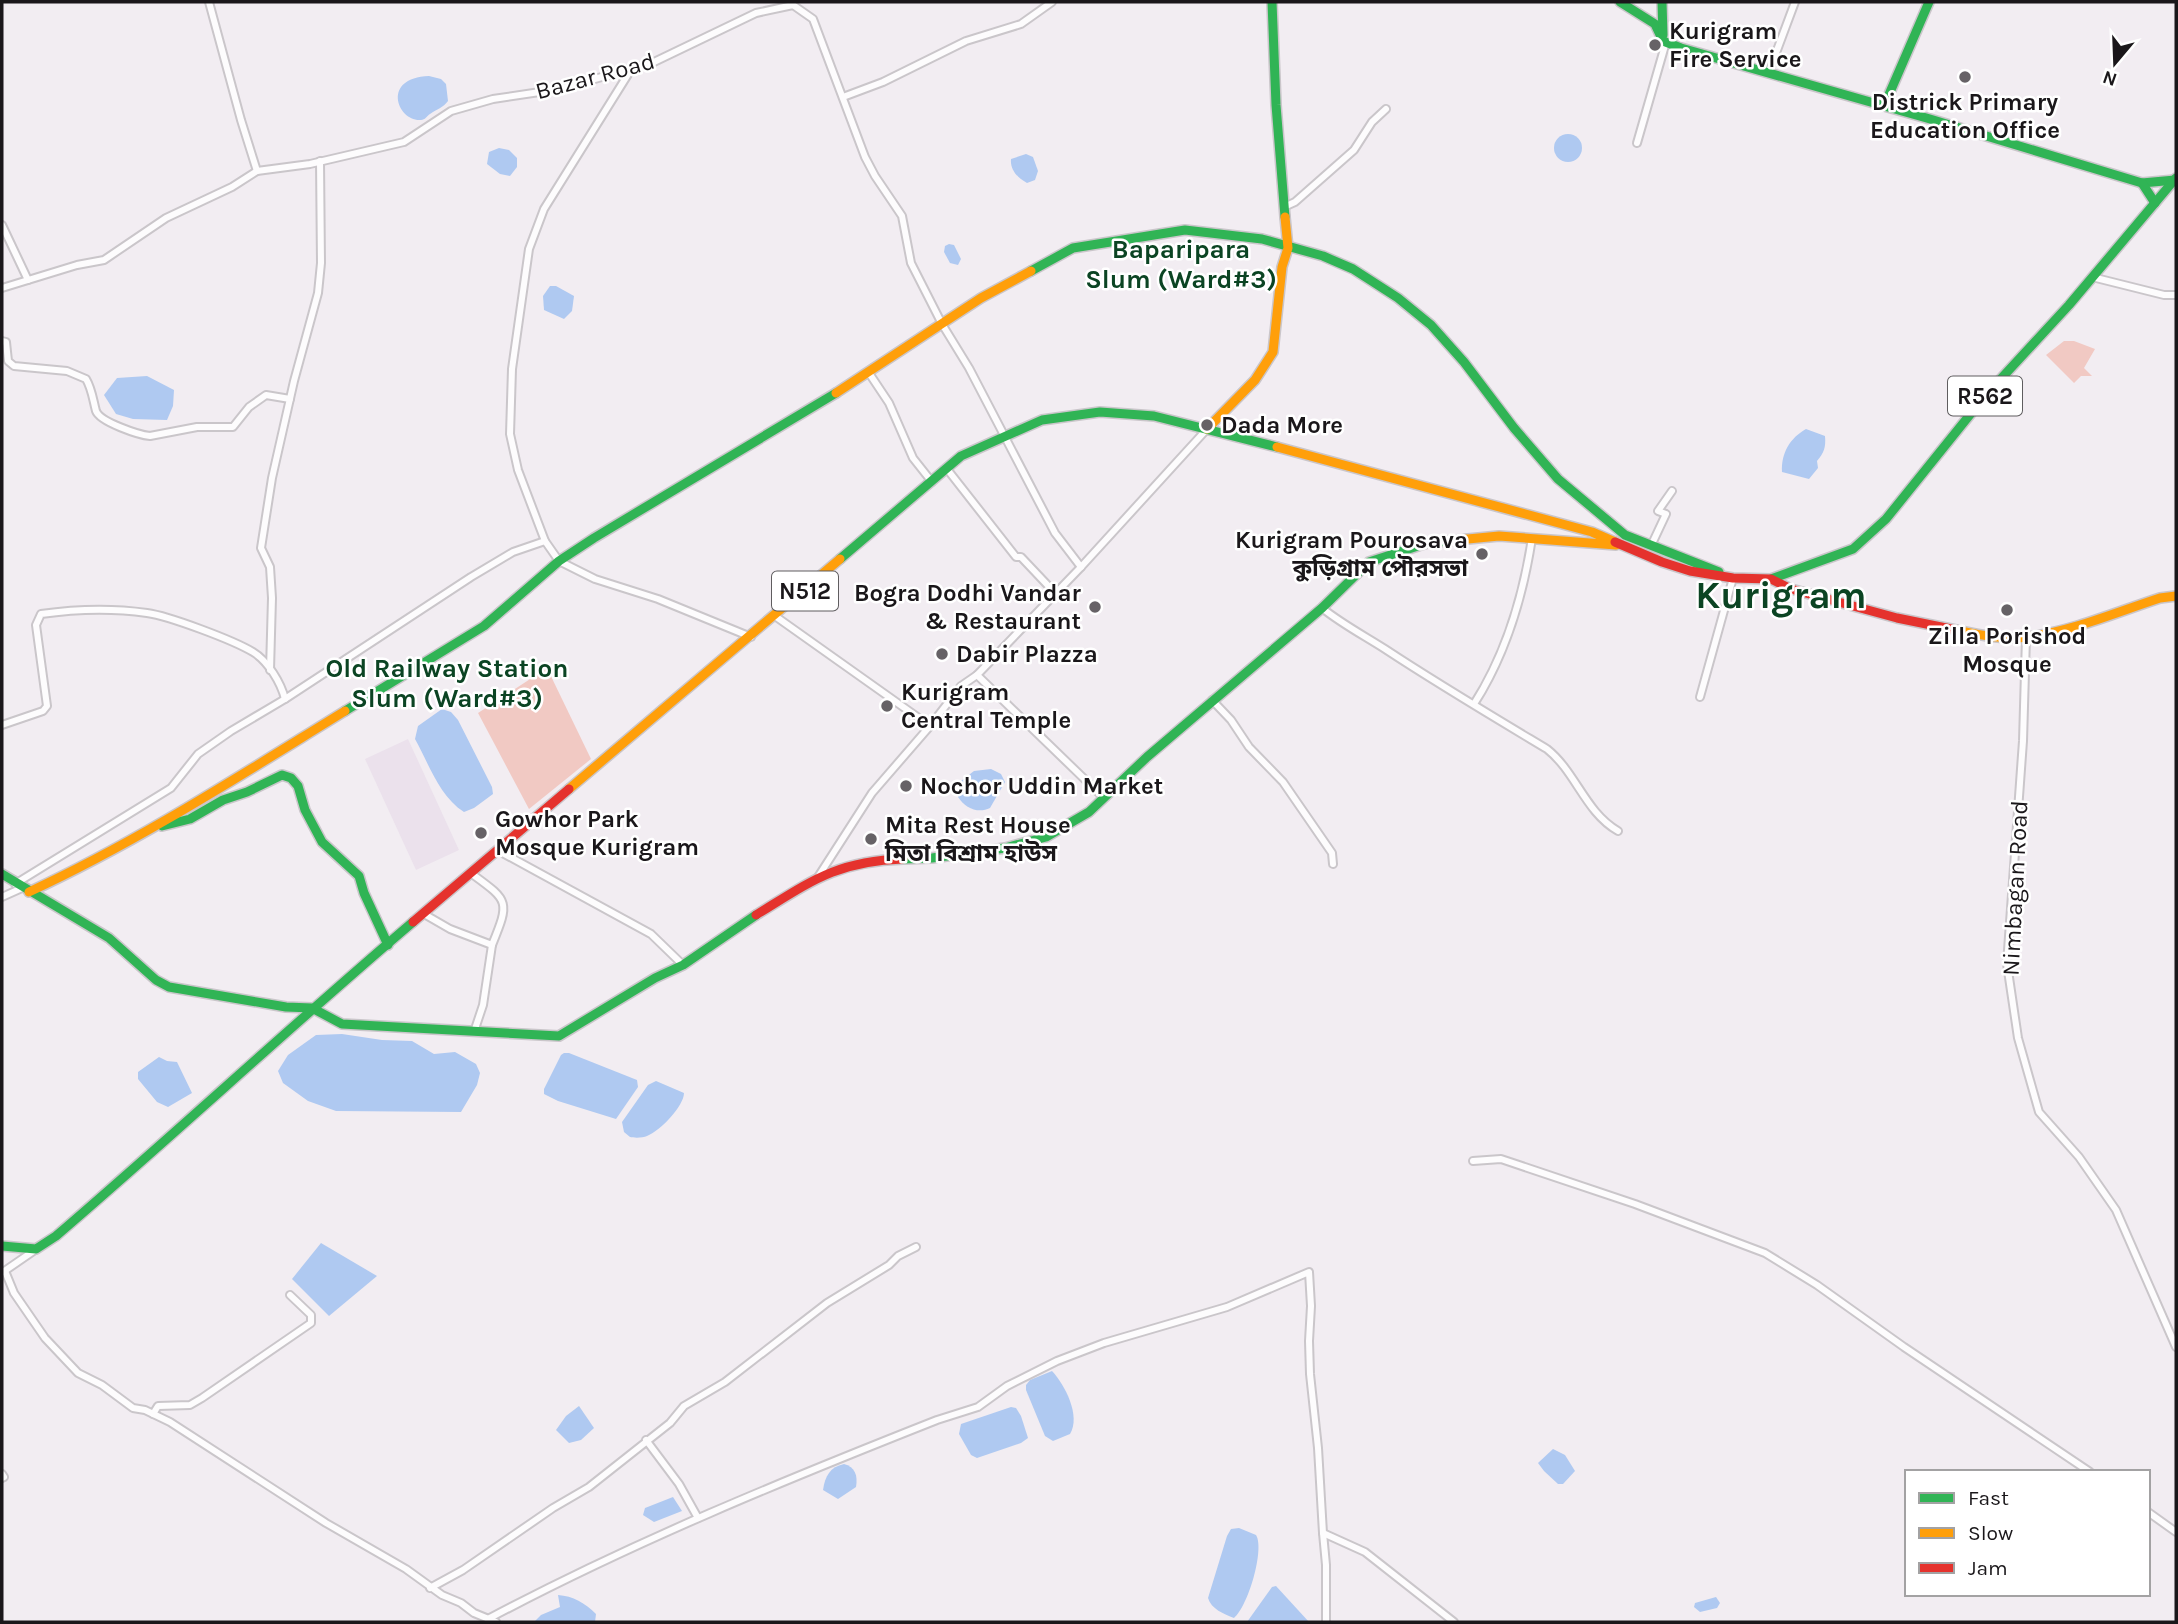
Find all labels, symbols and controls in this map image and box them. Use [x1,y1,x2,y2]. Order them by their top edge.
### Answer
place label: Kurigram Fire Service [1669,17,1801,73]
north arrow [2080,28,2150,98]
marker: Kurigram Fire Service [1647,37,1663,53]
street label: Bazar Road [532,47,658,105]
text: N [2100,66,2120,91]
marker: Districk Primary Education Office [1957,69,1973,85]
place label: Districk Primary Education Office [1870,88,2060,144]
district label: Baparipara Slum (Ward#3) [1085,234,1277,295]
road number: R562 [1948,376,2022,416]
place label: Dada More [1221,411,1343,439]
marker: Dada More [1199,417,1215,433]
place label: Kurigram Pourosava কুড়িগ্রাম পৌরসভা [1235,526,1469,582]
marker: Kurigram Pourosava কুড়িগ্রাম পৌরসভা [1474,546,1490,562]
road number: N512 [772,572,838,610]
district label: Kurigram [1695,573,1867,618]
place label: Bogra Dodhi Vandar & Restaurant [854,579,1082,635]
marker: Bogra Dodhi Vandar & Restaurant [1087,599,1103,615]
marker: Zilla Porishod Mosque [1999,602,2015,618]
place label: Zilla Porishod Mosque [1928,622,2086,678]
place label: Dabir Plazza [956,640,1098,668]
marker: Dabir Plazza [934,646,950,662]
district label: Old Railway Station Slum (Ward#3) [326,653,568,714]
place label: Kurigram Central Temple [901,678,1071,734]
marker: Kurigram Central Temple [879,698,895,714]
place label: Nochor Uddin Market [920,772,1163,800]
marker: Nochor Uddin Market [898,778,914,794]
street label: Nimbagan Road [1996,800,2034,976]
place label: Gowhor Park Mosque Kurigram [495,805,699,861]
place label: Mita Rest House মিতা বিশ্রাম হাউস [884,811,1071,867]
marker: Gowhor Park Mosque Kurigram [473,825,489,841]
marker: Mita Rest House মিতা বিশ্রাম হাউস [863,831,879,847]
legend [1905,1470,2150,1596]
text: Fast [1968,1486,2009,1510]
text: Slow [1968,1521,2013,1545]
text: Jam [1968,1556,2008,1580]

